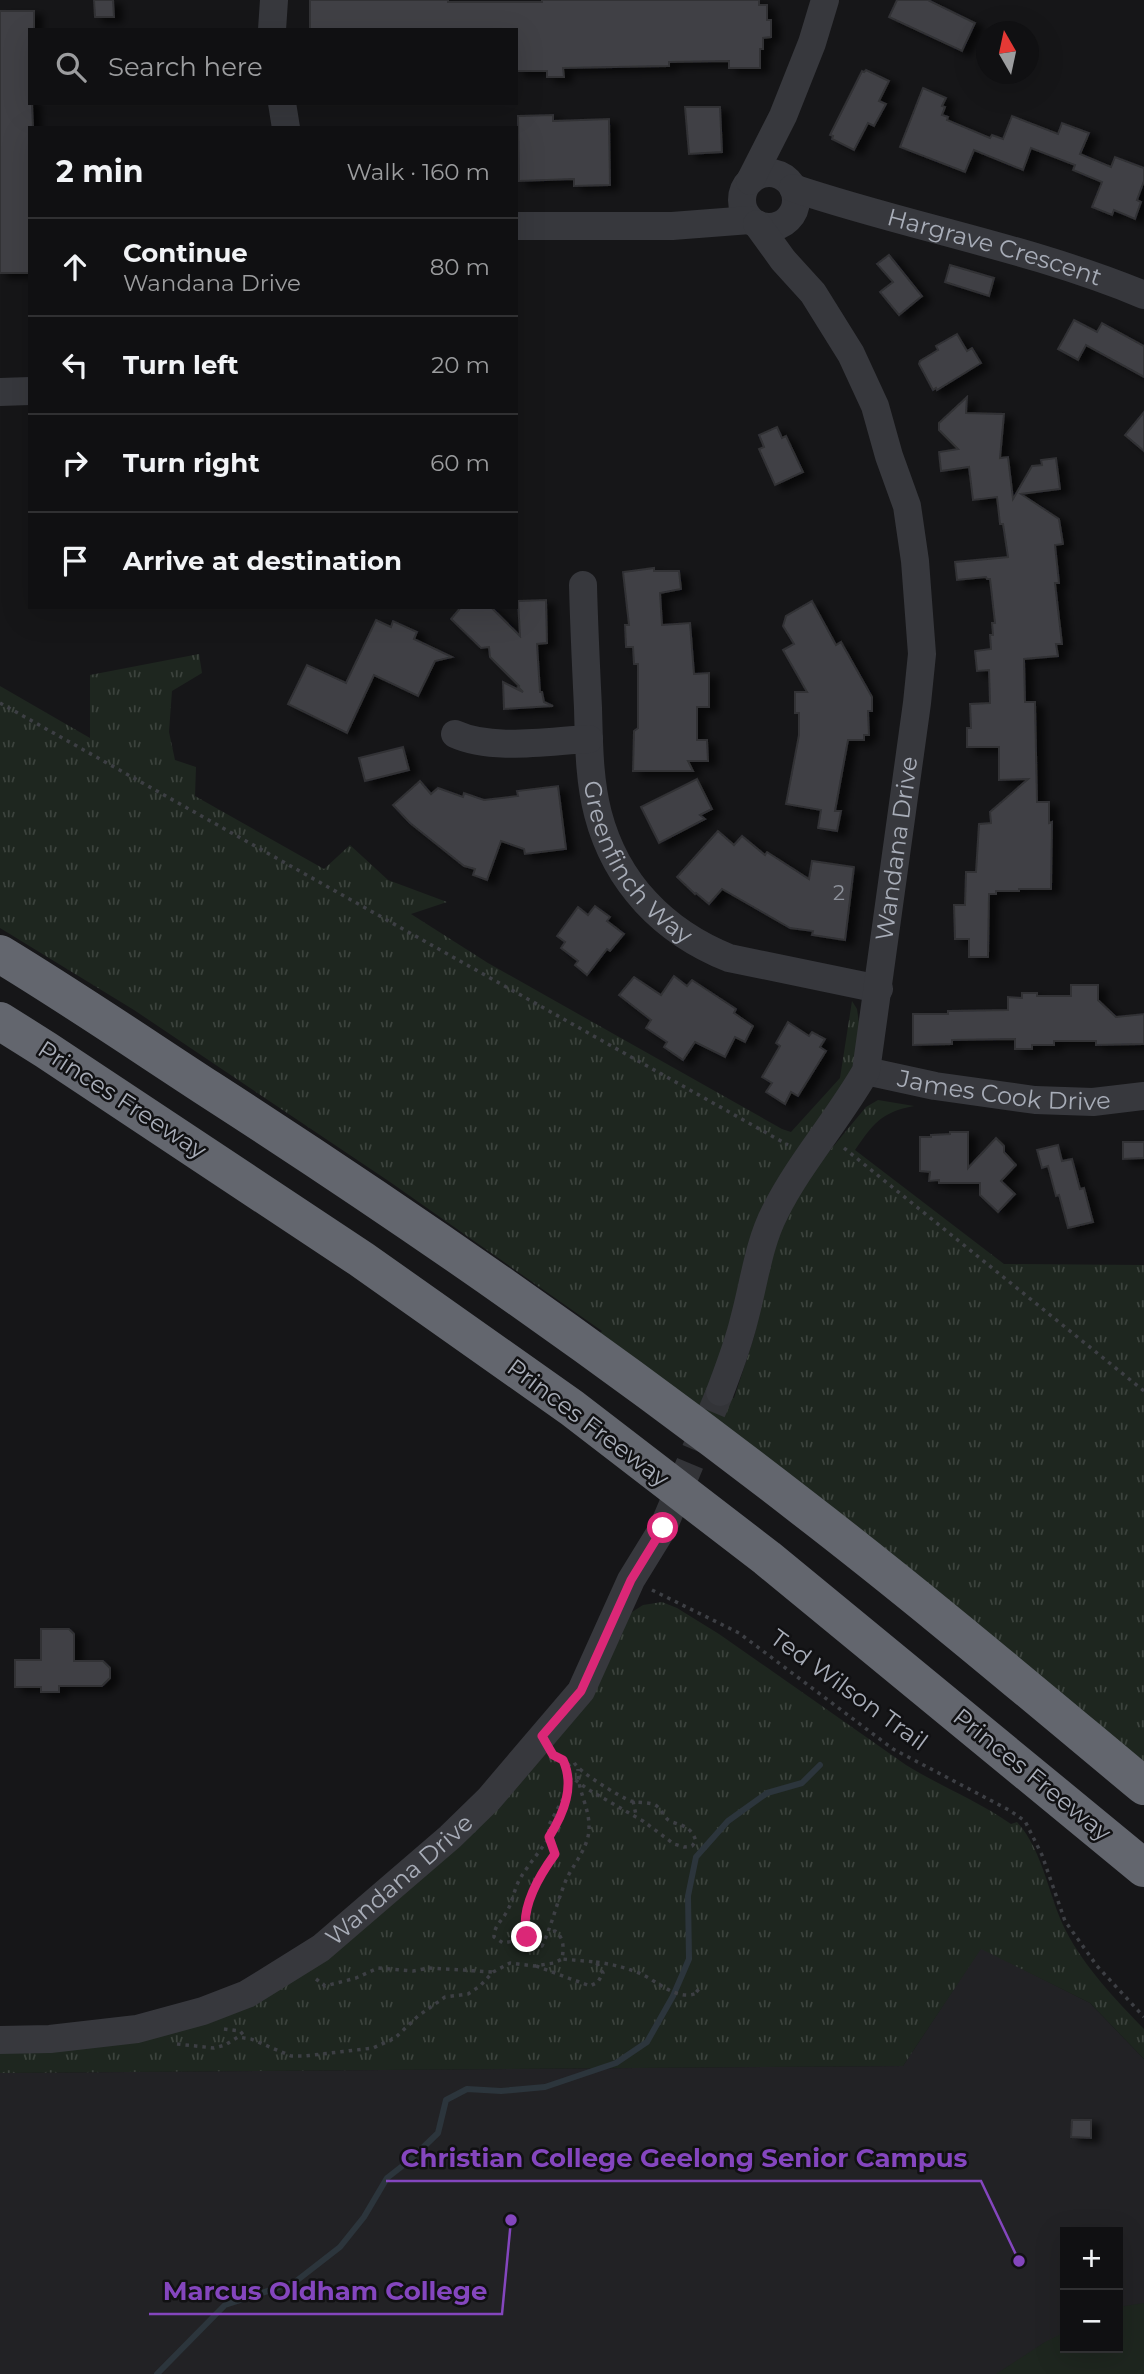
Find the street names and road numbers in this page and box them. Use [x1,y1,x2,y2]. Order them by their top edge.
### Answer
street label: Hargrave Crescent [884,202,1106,292]
street label: Wandana Drive [869,755,923,943]
street label: Greenfinch Way [578,779,698,950]
street label: Princes Freeway [33,1034,212,1165]
street label: James Cook Drive [894,1063,1112,1116]
street label: Princes Freeway [502,1352,675,1493]
street label: Ted Wilson Trail [765,1623,934,1756]
street label: Princes Freeway [947,1702,1117,1847]
street label: Wandana Drive [319,1808,479,1952]

